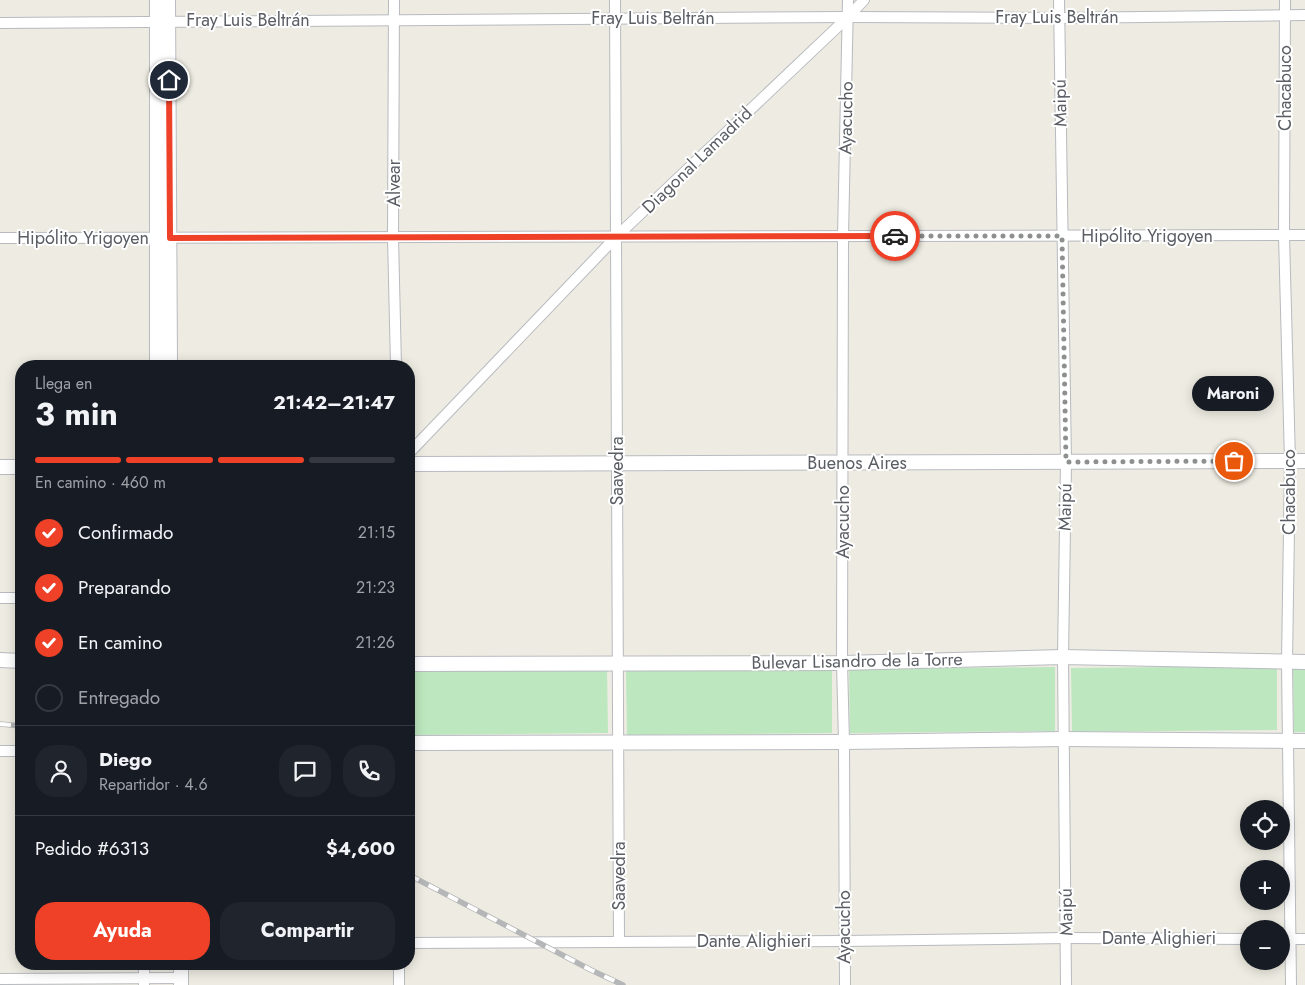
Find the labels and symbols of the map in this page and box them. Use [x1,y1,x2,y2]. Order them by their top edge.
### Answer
street label: Fray Luis Beltrán [995,4,1119,30]
street label: Fray Luis Beltrán [591,5,715,31]
street label: Fray Luis Beltrán [186,7,310,33]
street label: Chacabuco [1272,45,1298,131]
pin [148,59,190,101]
street label: Maipú [1047,79,1073,127]
street label: Ayacucho [832,81,860,155]
street label: Diagonal Lamadrid [636,101,758,219]
street label: Alvear [381,158,407,207]
courier [870,211,920,261]
street label: Hipólito Yrigoyen [1081,223,1213,249]
street label: Hipólito Yrigoyen [17,225,149,251]
callout: Maroni [1193,376,1275,411]
street label: Saavedra [604,436,630,506]
pin [1213,440,1255,482]
street label: Chacabuco [1276,449,1302,535]
street label: Buenos Aires [807,450,907,476]
street label: Maipú [1052,483,1078,531]
street label: Ayacucho [830,485,856,559]
street label: Bulevar Lisandro de la Torre [751,646,963,676]
street label: Saavedra [606,841,632,911]
street label: Maipú [1053,888,1079,936]
street label: Ayacucho [831,890,857,964]
street label: Dante Alighieri [1102,925,1216,951]
street label: Dante Alighieri [697,928,811,954]

